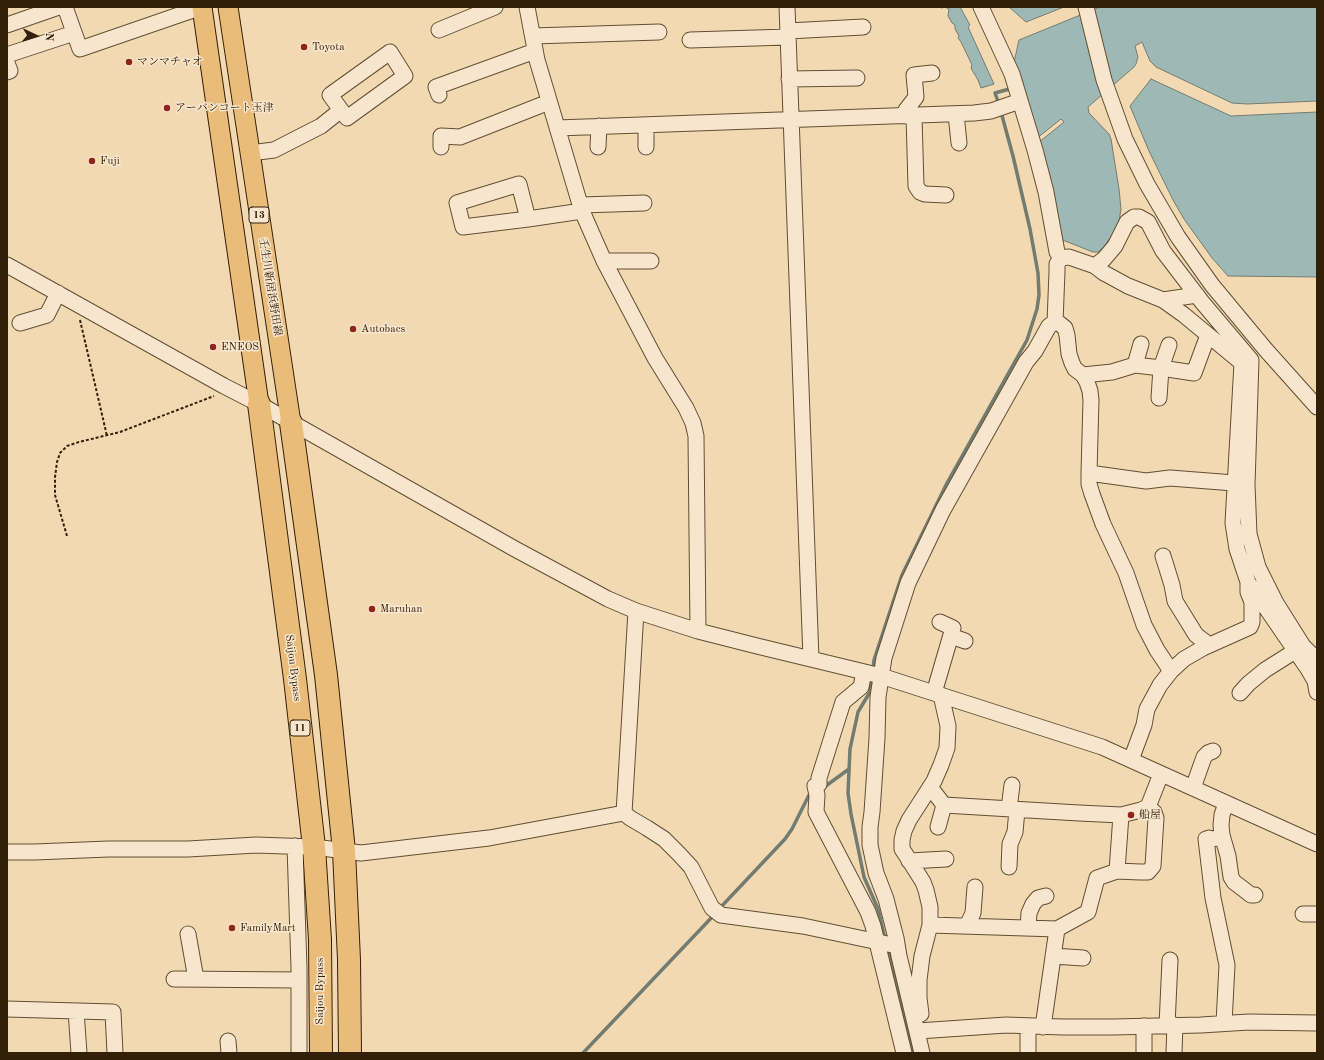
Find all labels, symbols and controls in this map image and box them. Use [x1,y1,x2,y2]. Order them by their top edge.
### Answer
north arrow [16,16,56,56]
text: N [43,32,54,41]
place label: Toyota [312,40,345,54]
marker: Toyota [299,42,309,52]
place label: マンマチャオ [137,55,203,69]
marker: マンマチャオ [124,57,134,67]
place label: アーバンコート玉津 [175,101,274,115]
marker: アーバンコート玉津 [162,103,172,113]
place label: Fuji [100,154,120,168]
marker: Fuji [87,156,97,166]
road number: 13 [249,207,269,223]
street label: 壬生川新居浜野田線 [256,237,284,337]
place label: Autobacs [361,322,405,336]
marker: Autobacs [348,324,358,334]
place label: ENEOS [221,340,259,354]
marker: ENEOS [208,342,218,352]
place label: Maruhan [380,602,422,616]
marker: Maruhan [367,604,377,614]
street label: Saijou Bypass [282,634,304,702]
road number: 11 [290,720,310,736]
place label: 船屋 [1139,808,1161,822]
marker: 船屋 [1126,810,1136,820]
place label: FamilyMart [240,921,296,935]
marker: FamilyMart [227,923,237,933]
street label: Saijou Bypass [313,957,327,1025]

